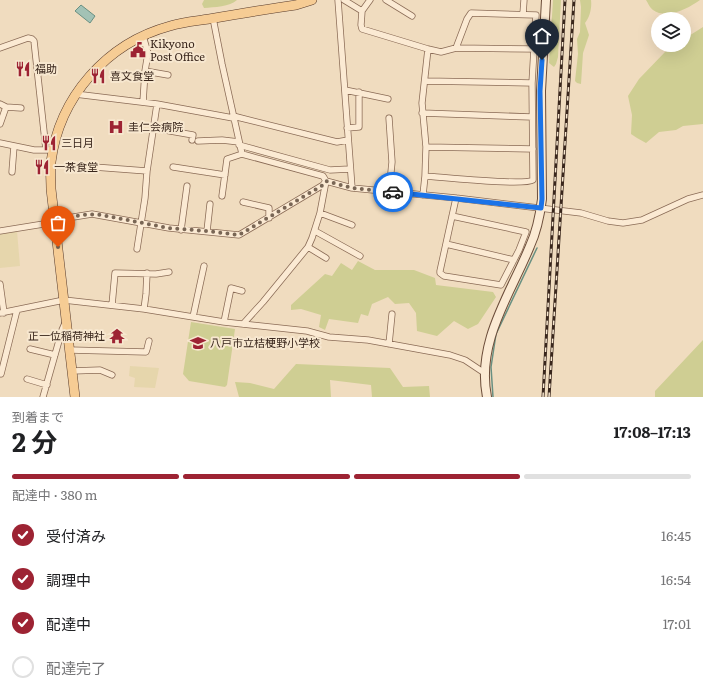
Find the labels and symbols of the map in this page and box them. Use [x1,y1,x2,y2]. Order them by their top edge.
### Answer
pin [525,19,559,60]
place label: Kikyono Post Office [150,35,205,64]
public building icon: Kikyono Post Office [129,41,147,59]
restaurant icon: 福助 [14,60,32,78]
place label: 福助 [35,60,57,76]
restaurant icon: 喜文食堂 [89,67,107,85]
place label: 喜文食堂 [110,67,154,83]
hospital icon: 圭仁会病院 [107,118,125,136]
place label: 圭仁会病院 [128,118,183,134]
restaurant icon: 三日月 [40,134,58,152]
place label: 三日月 [61,134,94,150]
restaurant icon: 一茶食堂 [33,158,51,176]
place label: 一茶食堂 [54,158,98,174]
courier [373,172,413,212]
pin [41,206,75,247]
place label: 正一位稲荷神社 [28,327,105,343]
temple icon: 正一位稲荷神社 [108,327,126,345]
school or university icon: 八戸市立桔梗野小学校 [189,334,207,352]
place label: 八戸市立桔梗野小学校 [210,334,320,350]

